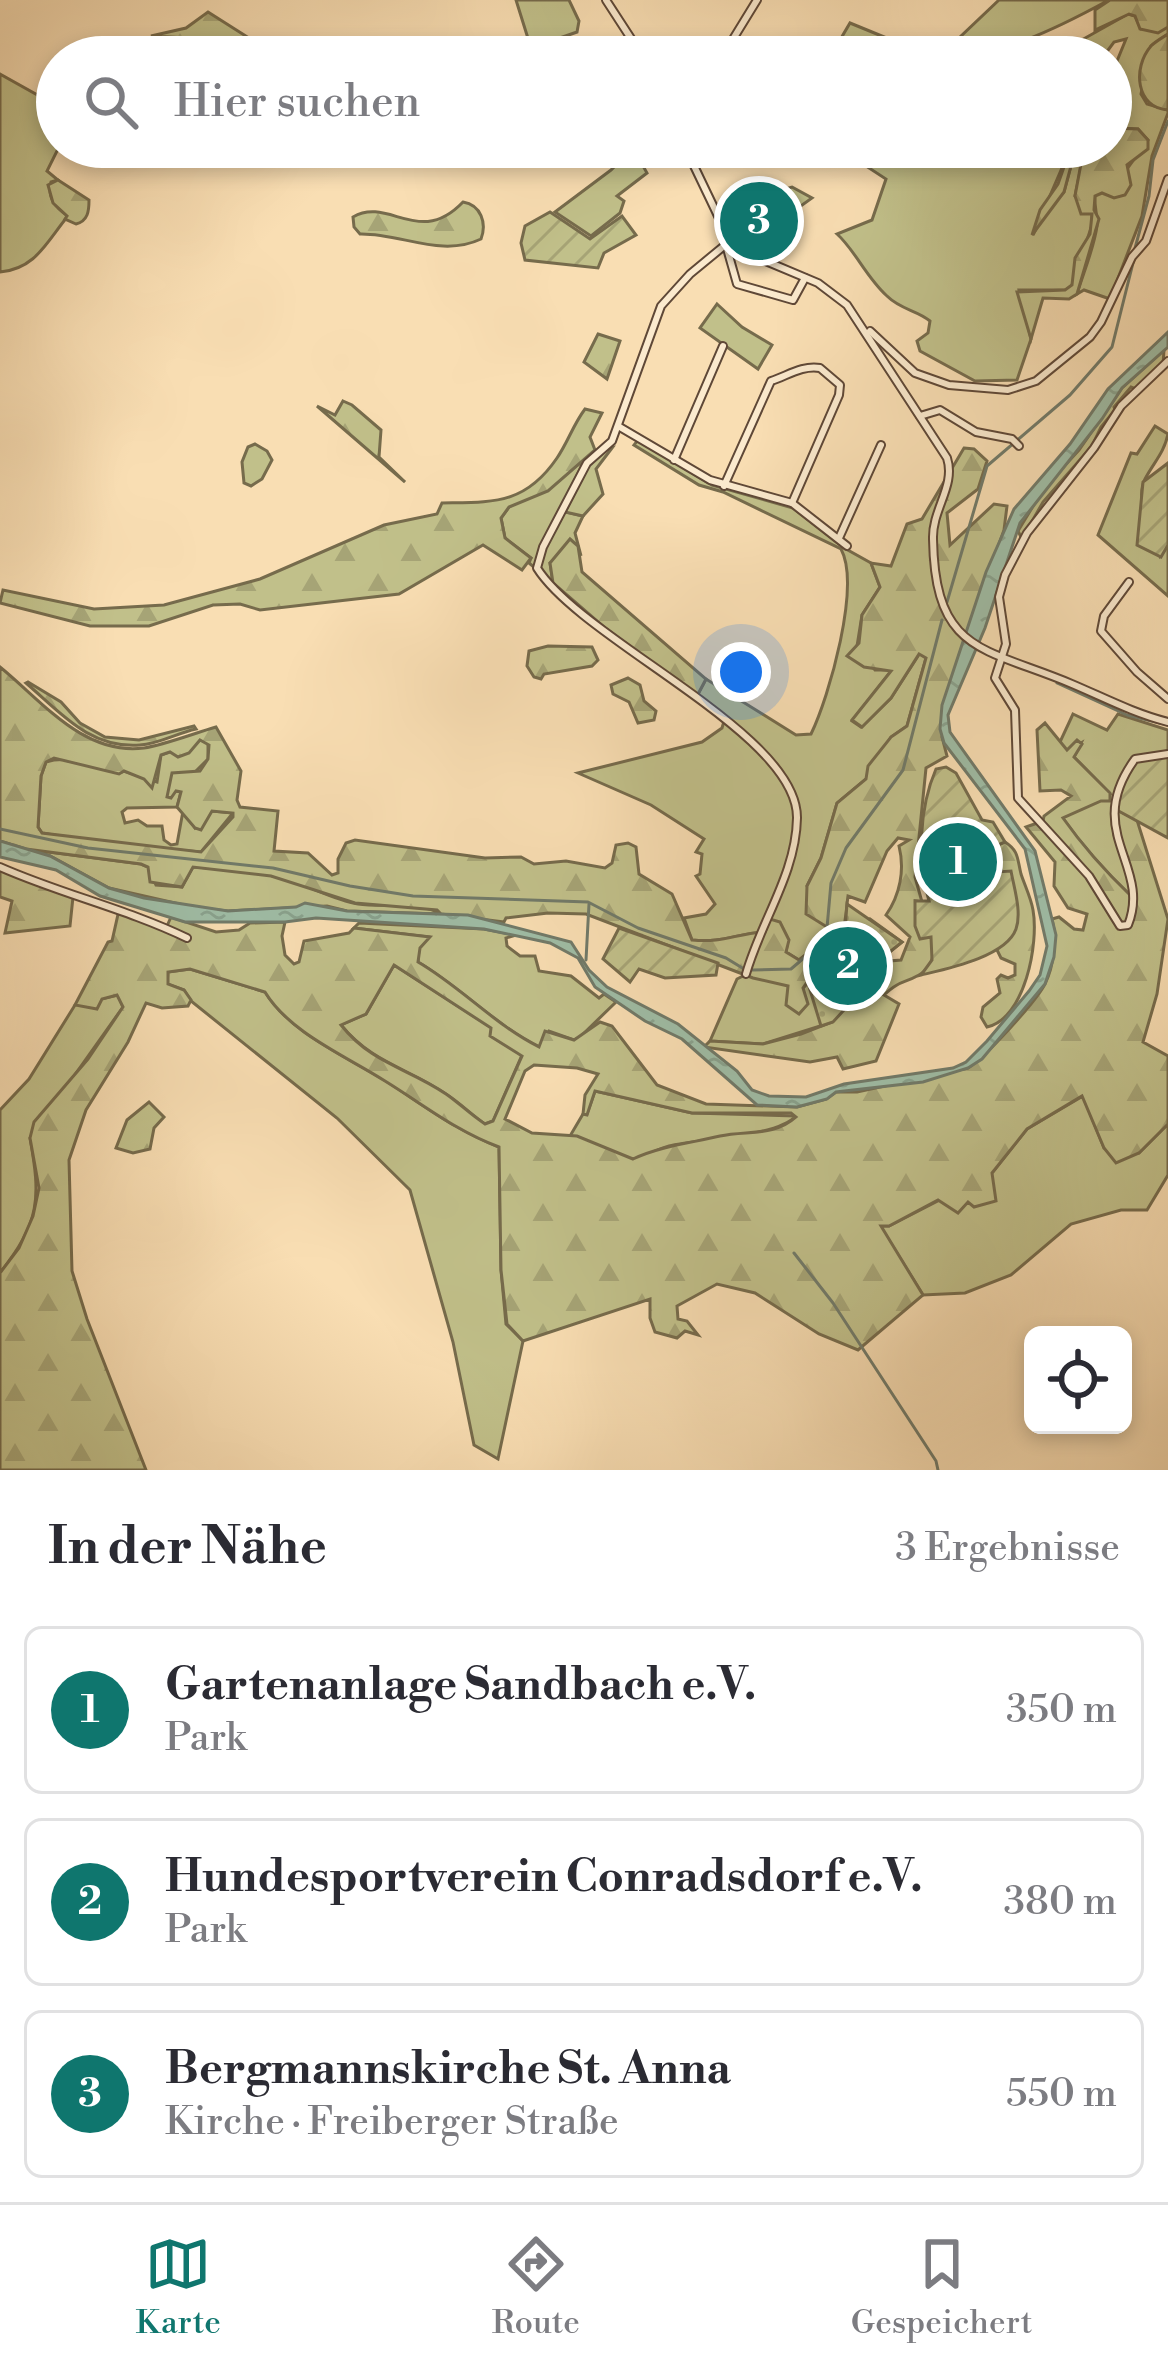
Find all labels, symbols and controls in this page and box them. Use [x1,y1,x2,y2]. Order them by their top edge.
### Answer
search box [36,36,1132,168]
icon: search [78,69,144,135]
text: Hier suchen [174,74,420,131]
pin: 3 [720,176,798,266]
your location [711,642,771,702]
pin: 1 [919,817,997,907]
pin: 2 [809,921,887,1011]
map controls [1024,1326,1132,1434]
button: locate [1024,1326,1132,1434]
text: In der Nähe [48,1516,327,1580]
text: 3 Ergebnisse [895,1524,1120,1573]
text: Gartenanlage Sandbach e.V. [165,1657,756,1714]
text: 1 [81,1686,99,1735]
text: 350 m [1006,1686,1117,1735]
text: Park [165,1714,246,1763]
text: Hundesportverein Conradsdorf e.V. [165,1849,923,1906]
text: 2 [78,1878,102,1927]
text: 380 m [1004,1878,1117,1927]
text: Park [165,1906,246,1955]
text: Bergmannskirche St. Anna [165,2041,731,2098]
text: 3 [78,2070,102,2119]
text: 550 m [1006,2070,1117,2119]
text: Kirche · Freiberger Straße [165,2098,619,2147]
tab: Karte [136,2231,221,2344]
tab: Route [492,2231,580,2344]
tab: Gespeichert [851,2231,1033,2344]

